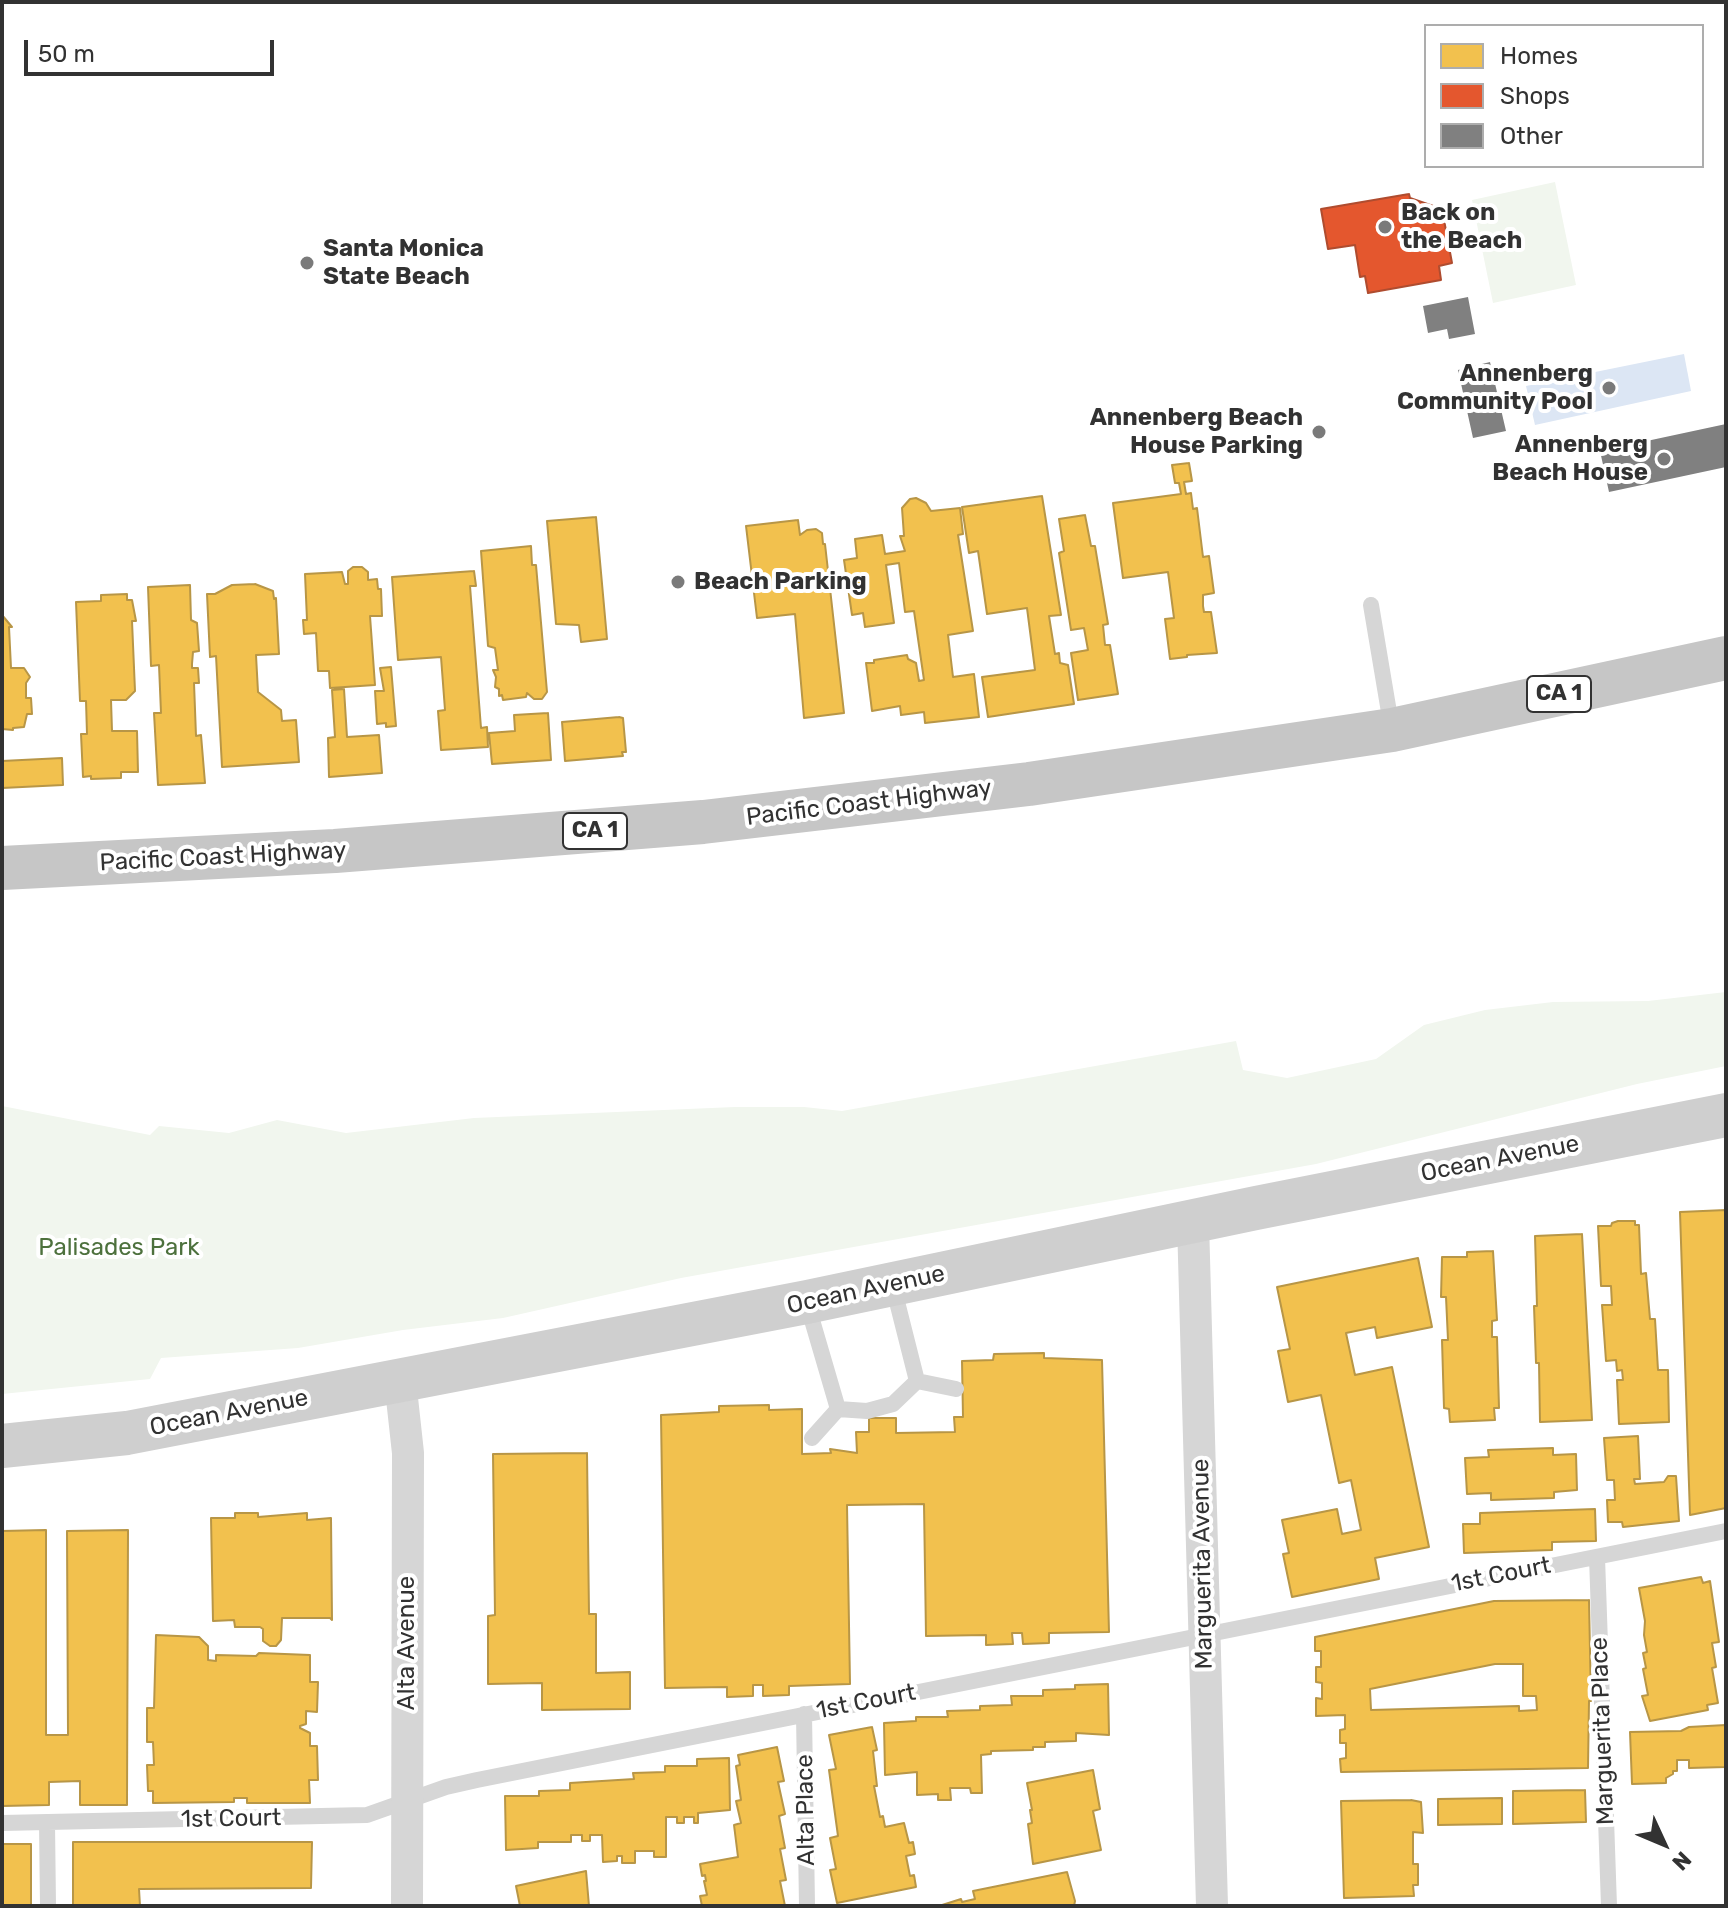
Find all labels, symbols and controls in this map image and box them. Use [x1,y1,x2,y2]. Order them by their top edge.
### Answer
scale bar [28,24,278,74]
legend [1424,24,1704,168]
text: 50 m [38,40,95,68]
text: Homes [1500,42,1578,70]
text: Shops [1500,82,1570,110]
text: Other [1500,122,1563,150]
place label: Back on the Beach [1401,199,1522,255]
marker: Back on the Beach [1376,218,1394,236]
place label: Santa Monica State Beach [323,235,484,291]
marker: Santa Monica State Beach [298,254,316,272]
place label: Annenberg Community Pool [1397,360,1593,416]
marker: Annenberg Community Pool [1600,379,1618,397]
place label: Annenberg Beach House Parking [1090,404,1303,460]
marker: Annenberg Beach House Parking [1310,423,1328,441]
place label: Annenberg Beach House [1492,431,1648,487]
marker: Annenberg Beach House [1655,450,1673,468]
place label: Beach Parking [694,568,867,596]
marker: Beach Parking [669,573,687,591]
road number: CA 1 [1527,676,1591,712]
street label: Pacific Coast Highway [745,774,993,832]
road number: CA 1 [563,813,627,849]
street label: Pacific Coast Highway [99,836,347,878]
street label: Ocean Avenue [1418,1130,1582,1188]
park label: Palisades Park [38,1234,200,1262]
street label: Ocean Avenue [784,1259,948,1321]
street label: Ocean Avenue [147,1384,311,1442]
street label: Marguerita Avenue [1187,1458,1219,1670]
street label: 1st Court [1449,1551,1553,1599]
street label: Alta Avenue [393,1576,421,1710]
street label: Marguerita Place [1585,1637,1621,1825]
street label: 1st Court [814,1678,918,1726]
street label: Alta Place [791,1754,821,1866]
street label: 1st Court [181,1804,281,1834]
north arrow [1624,1804,1704,1884]
text: N [1666,1846,1697,1876]

